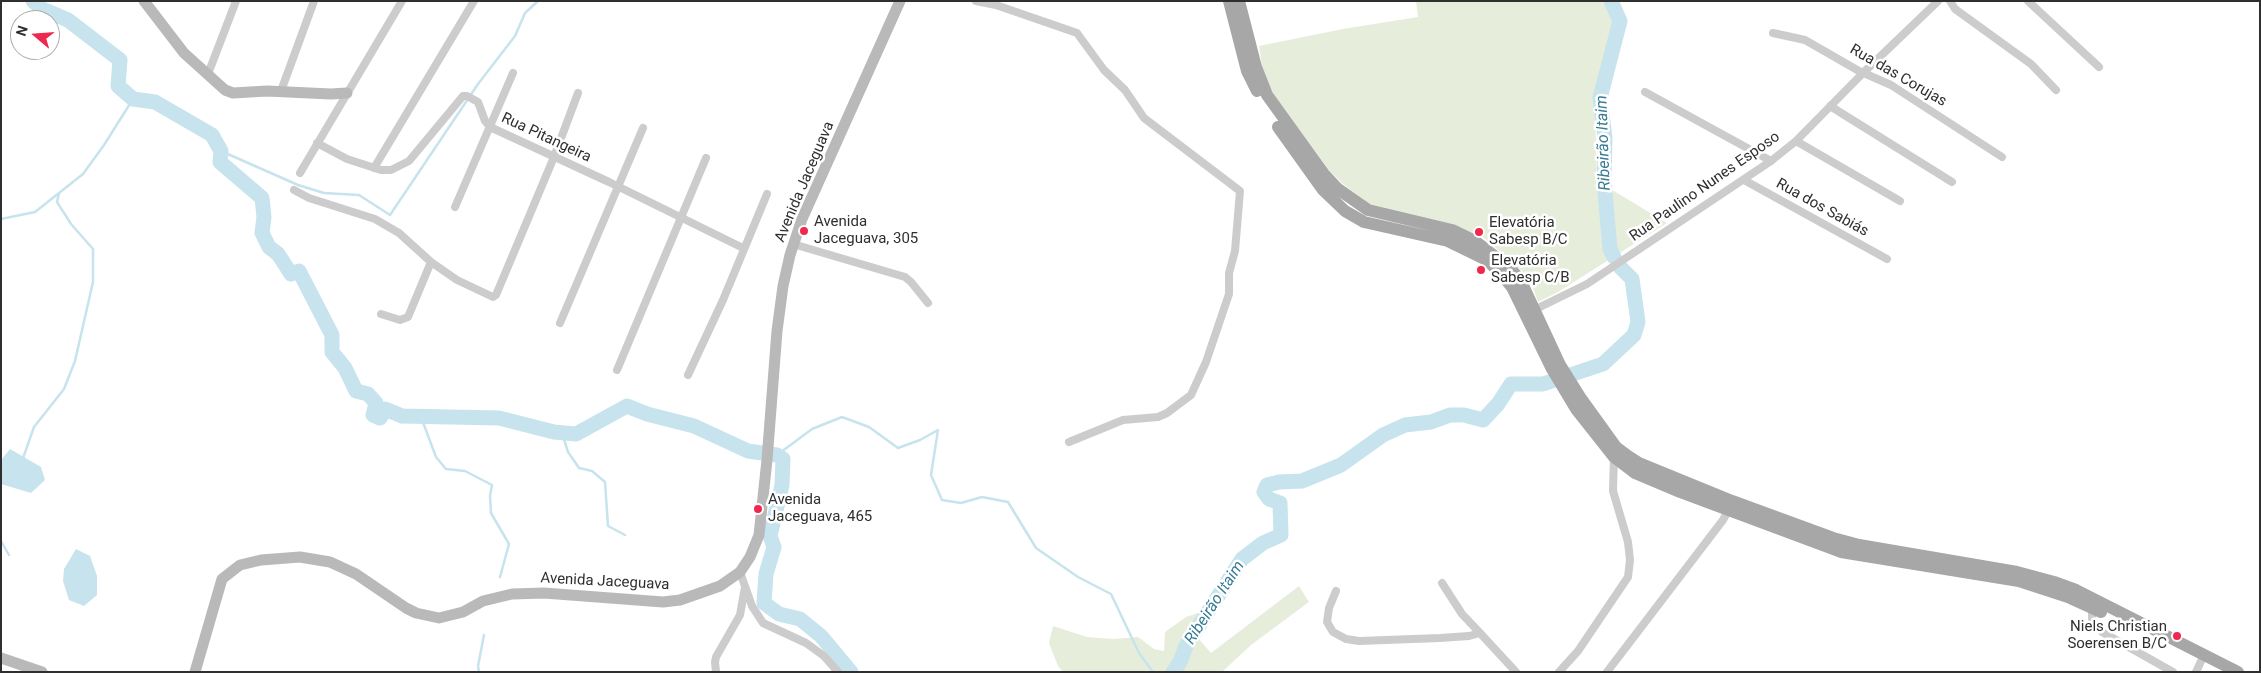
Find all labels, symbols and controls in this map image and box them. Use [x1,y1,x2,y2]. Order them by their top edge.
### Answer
north arrow [10,10,60,60]
text: N [13,24,31,38]
street label: Rua das Corujas [1846,41,1950,111]
water label: Ribeirão Itaim [1593,95,1615,191]
street label: Rua Pitangeira [498,109,594,167]
street label: Avenida Jaceguava [771,119,839,245]
street label: Rua Paulino Nunes Esposo [1626,128,1784,246]
street label: Rua dos Sabiás [1773,175,1871,241]
place label: Avenida Jaceguava, 305 [814,213,918,248]
place label: Elevatória Sabesp B/C [1489,214,1568,249]
marker: Avenida Jaceguava, 305 [798,225,810,237]
marker: Elevatória Sabesp B/C [1473,226,1485,238]
place label: Elevatória Sabesp C/B [1491,252,1570,287]
marker: Elevatória Sabesp C/B [1475,264,1487,276]
place label: Avenida Jaceguava, 465 [768,491,872,526]
marker: Avenida Jaceguava, 465 [752,503,764,515]
water label: Ribeirão Itaim [1181,558,1249,648]
street label: Avenida Jaceguava [540,570,670,594]
place label: Niels Christian Soerensen B/C [2067,618,2167,653]
marker: Niels Christian Soerensen B/C [2171,630,2183,642]

